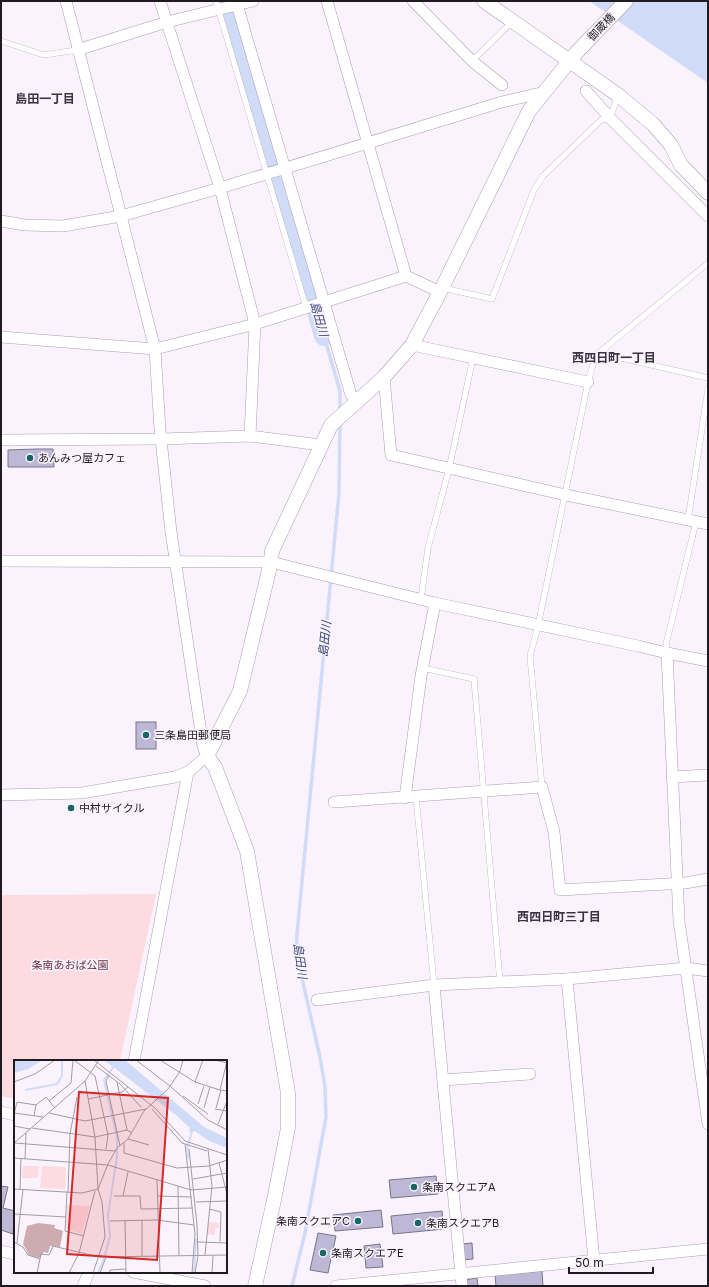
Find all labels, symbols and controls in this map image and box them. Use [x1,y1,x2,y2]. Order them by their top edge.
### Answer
street label: 御蔵橋 [584,10,617,44]
district label: 島田一丁目 [15,91,75,106]
water label: 島田川 [307,299,332,340]
district label: 西四日町一丁目 [572,350,656,365]
place label: あんみつ屋カフェ [38,451,126,465]
marker: あんみつ屋カフェ [25,453,35,463]
water label: 島田川 [315,618,334,658]
place label: 三条島田郵便局 [154,728,231,742]
marker: 三条島田郵便局 [141,730,151,740]
place label: 中村サイクル [79,801,144,815]
marker: 中村サイクル [66,803,76,813]
district label: 西四日町三丁目 [517,909,601,924]
water label: 島田川 [291,942,311,982]
park label: 条南あおば公園 [32,958,109,972]
inset map [14,1060,227,1273]
place label: 条南スクエアA [422,1180,496,1194]
marker: 条南スクエアA [409,1182,419,1192]
place label: 条南スクエアC [276,1214,350,1228]
marker: 条南スクエアC [353,1216,363,1226]
place label: 条南スクエアB [426,1216,499,1230]
marker: 条南スクエアB [413,1218,423,1228]
place label: 条南スクエアE [331,1246,404,1260]
marker: 条南スクエアE [318,1248,328,1258]
scale bar [569,1249,653,1275]
text: 50 m [575,1255,604,1270]

